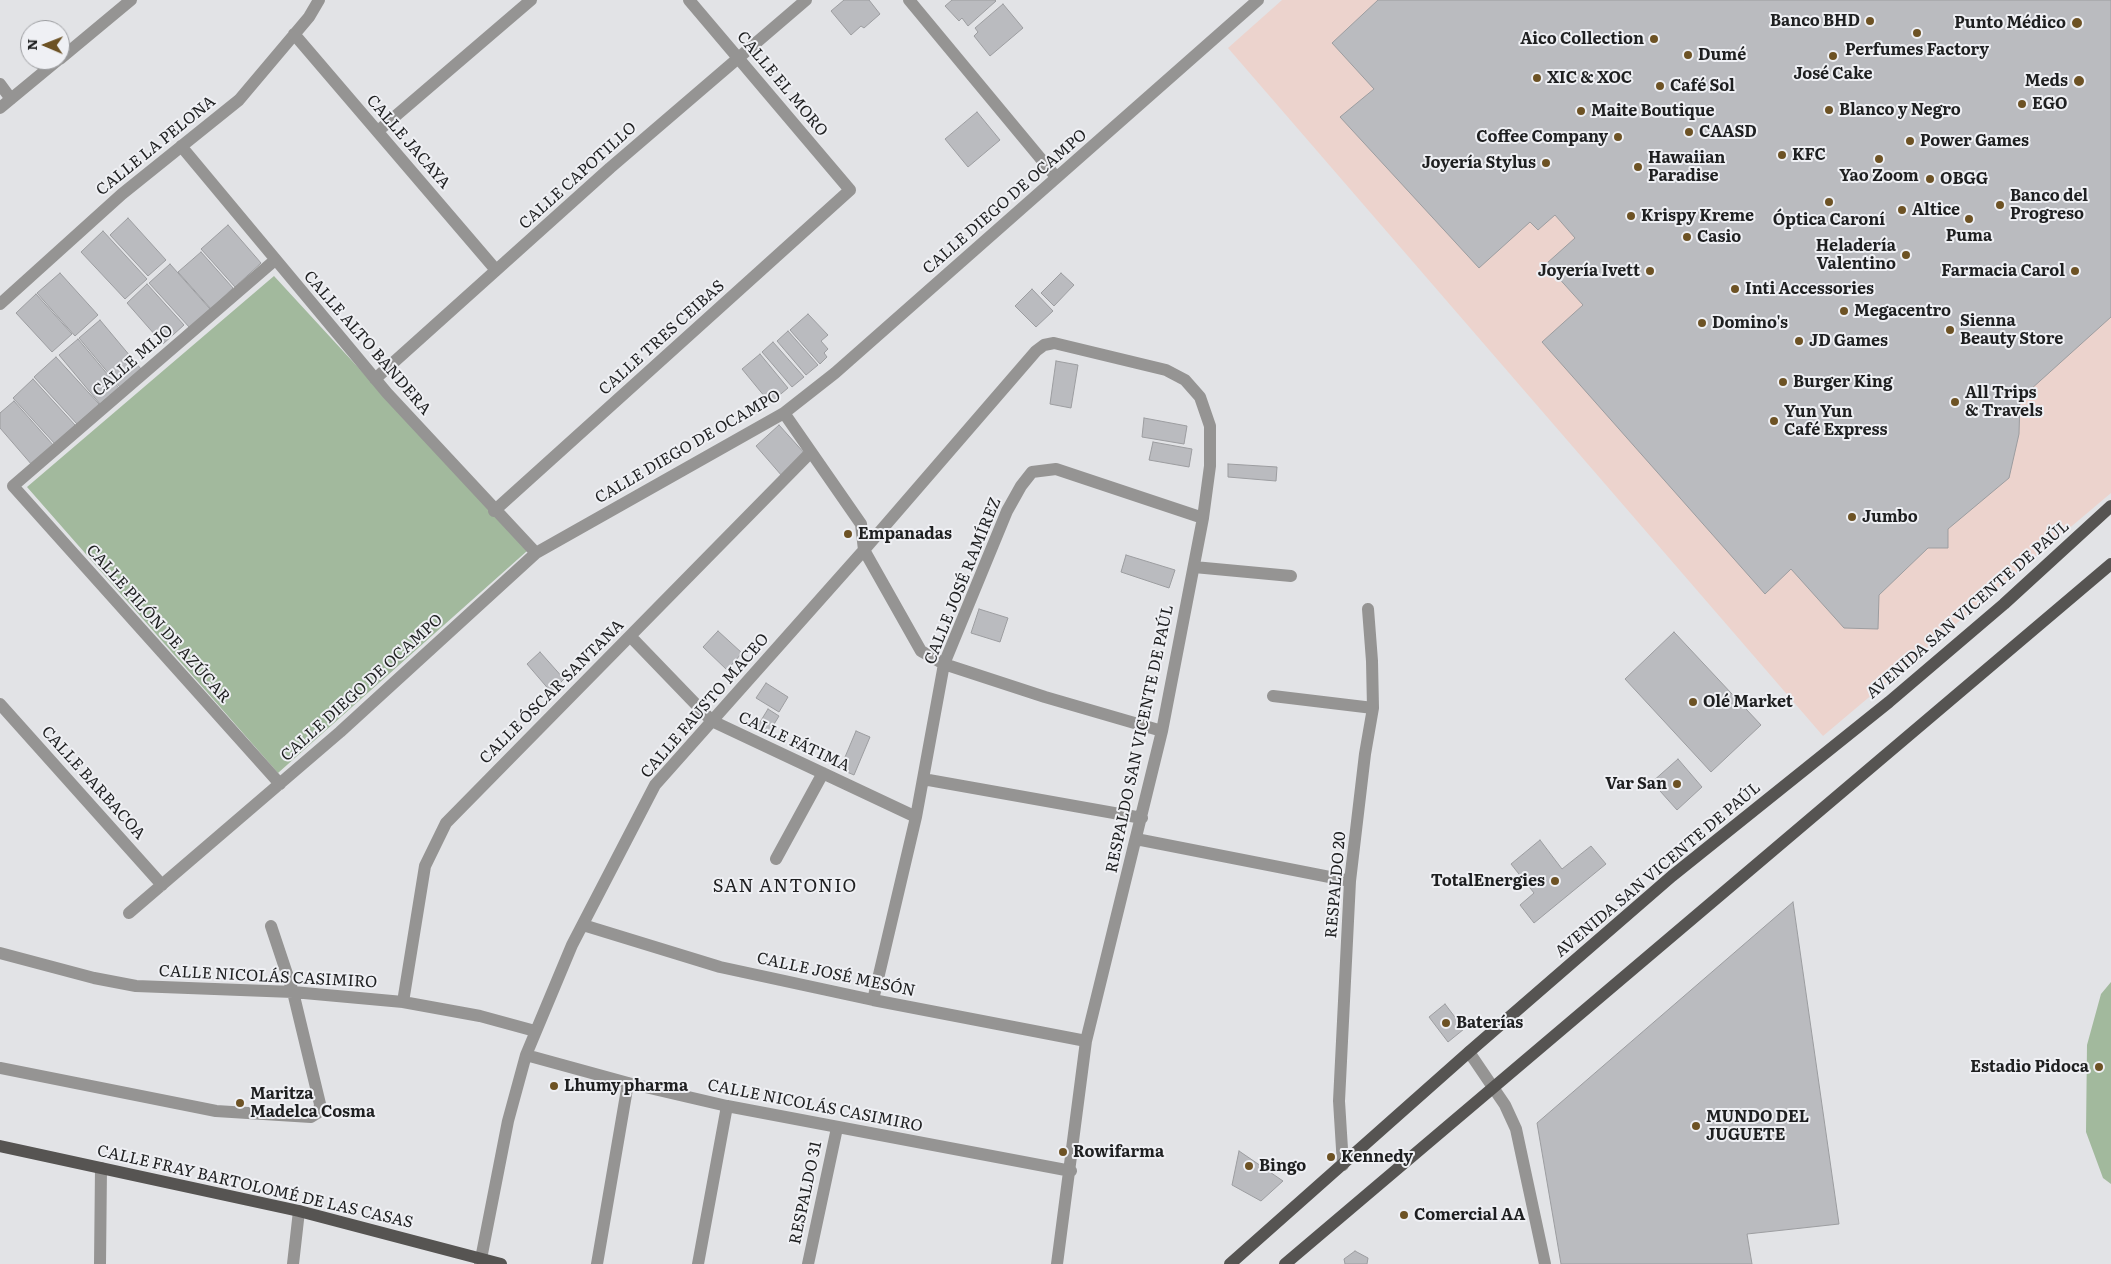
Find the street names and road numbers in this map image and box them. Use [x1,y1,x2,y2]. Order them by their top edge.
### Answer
street label: CALLE EL MORO [733,28,831,140]
street label: CALLE JACAYA [362,91,454,193]
street label: CALLE LA PELONA [93,92,219,200]
street label: CALLE CAPOTILLO [515,118,641,234]
street label: CALLE DIEGO DE OCAMPO [919,126,1091,278]
street label: CALLE ALTO BANDERA [299,267,435,419]
street label: CALLE TRES CEIBAS [595,277,729,399]
street label: CALLE MIJO [89,321,177,401]
street label: CALLE DIEGO DE OCAMPO [592,386,784,508]
street label: CALLE JOSÉ RAMÍREZ [921,495,1005,667]
street label: AVENIDA SAN VICENTE DE PAÚL [1863,517,2073,703]
street label: CALLE PILÓN DE AZÚCAR [82,541,234,707]
street label: RESPALDO SAN VICENTE DE PAÚL [1102,603,1178,875]
street label: CALLE DIEGO DE OCAMPO [277,610,447,766]
street label: CALLE ÓSCAR SANTANA [476,616,628,768]
street label: CALLE FAUSTO MACEO [637,630,773,782]
street label: CALLE FÁTIMA [735,708,853,776]
street label: CALLE BARBACOA [37,722,149,844]
street label: AVENIDA SAN VICENTE DE PAÚL [1551,778,1765,962]
street label: RESPALDO 20 [1322,831,1350,939]
street label: CALLE JOSÉ MESÓN [755,949,917,1001]
street label: CALLE NICOLÁS CASIMIRO [158,962,378,992]
street label: CALLE NICOLÁS CASIMIRO [706,1076,924,1136]
street label: RESPALDO 31 [786,1140,826,1246]
street label: CALLE FRAY BARTOLOMÉ DE LAS CASAS [95,1141,415,1233]

